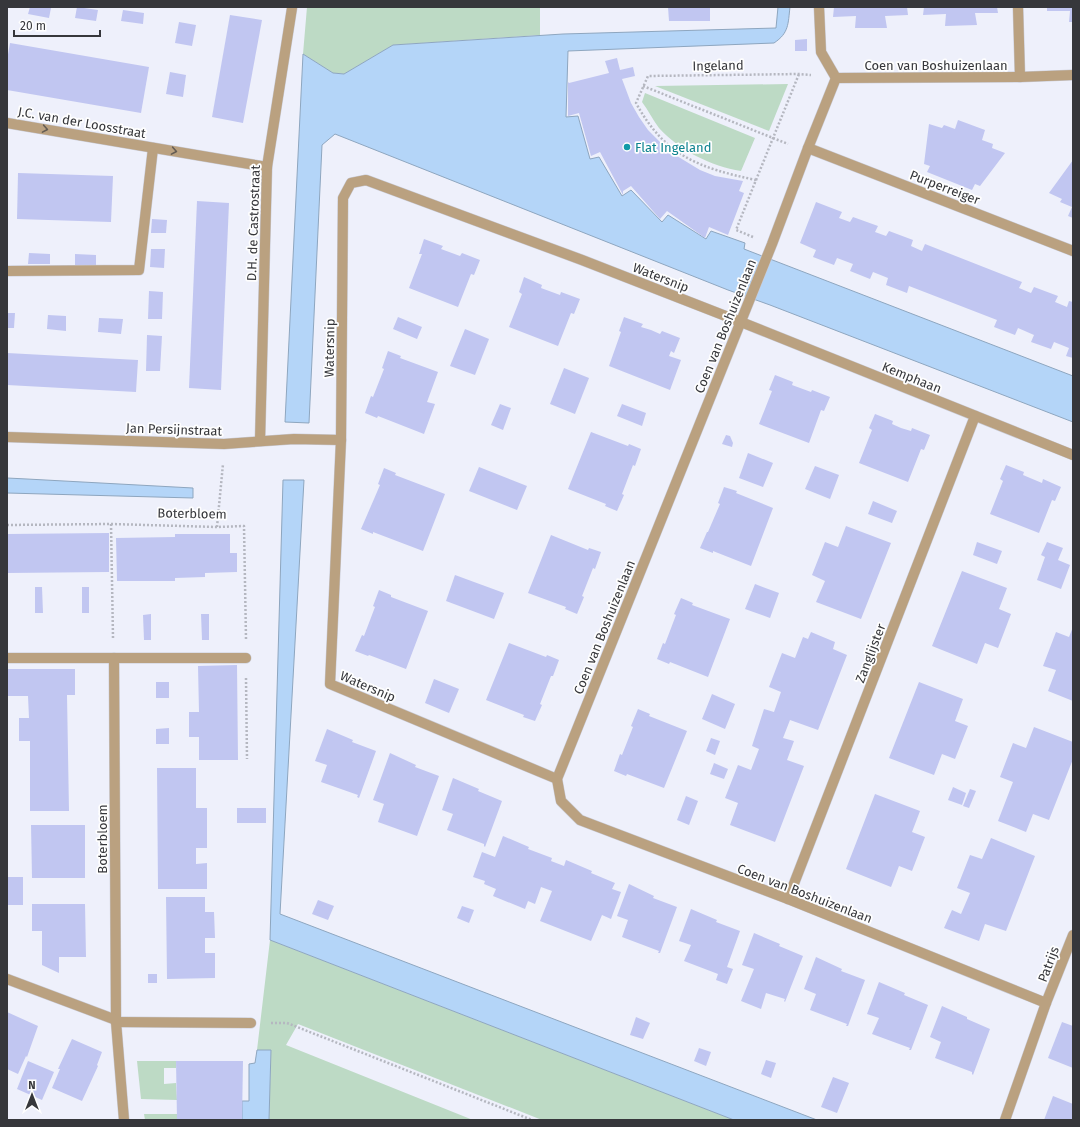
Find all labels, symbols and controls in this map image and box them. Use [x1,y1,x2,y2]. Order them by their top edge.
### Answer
scale bar [14,12,100,38]
text: 20 m [20,19,46,33]
street label: Ingeland [692,58,744,73]
street label: Coen van Boshuizenlaan [864,58,1008,73]
street label: J.C. van der Loosstraat [17,104,147,141]
one-way arrow [42,124,49,133]
place label: Flat Ingeland [635,140,712,155]
marker: Flat Ingeland [622,142,632,152]
one-way arrow [171,146,177,155]
street label: D.H. de Castrostraat [244,164,263,281]
street label: Purperreiger [908,167,982,208]
street label: Coen van Boshuizenlaan [692,257,759,395]
street label: Watersnip [631,260,691,295]
street label: Watersnip [321,318,338,378]
street label: Kemphaan [880,359,944,396]
street label: Jan Persijnstraat [126,420,223,439]
street label: Boterbloem [157,505,227,522]
street label: Coen van Boshuizenlaan [571,558,638,696]
street label: Zanglijster [852,622,889,685]
street label: Watersnip [338,668,398,705]
street label: Boterbloem [95,804,110,874]
street label: Coen van Boshuizenlaan [735,861,874,926]
street label: Patrijs [1035,944,1062,984]
north arrow [12,1075,52,1115]
text: N [28,1079,36,1092]

